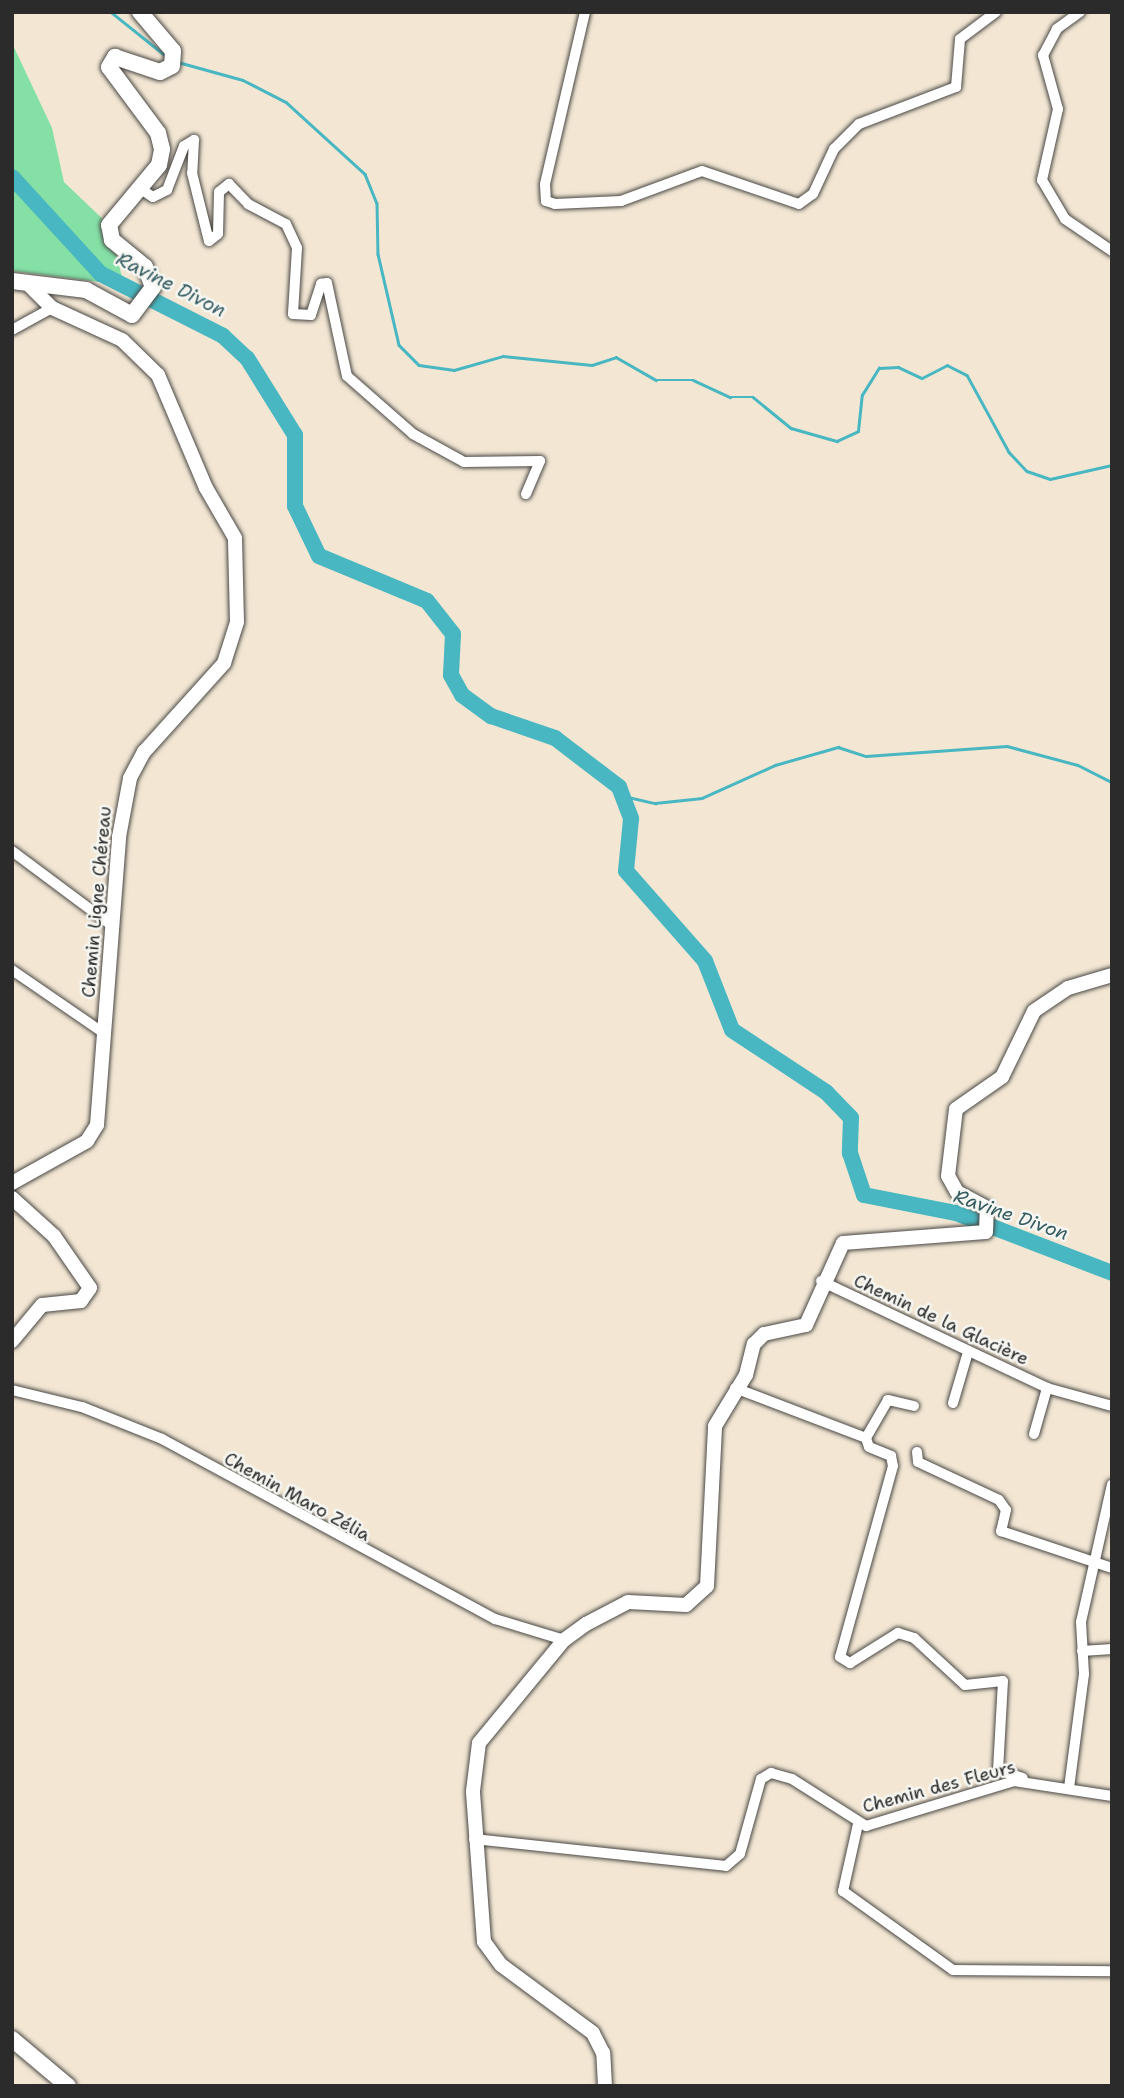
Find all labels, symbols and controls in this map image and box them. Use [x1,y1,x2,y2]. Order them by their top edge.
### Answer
water label: Ravine Divon [112,248,230,322]
street label: Chemin Ligne Chéreau [78,805,116,999]
water label: Ravine Divon [951,1185,1071,1245]
street label: Chemin de la Glacière [850,1270,1032,1370]
street label: Chemin Maro Zélia [220,1448,374,1546]
street label: Chemin des Fleurs [860,1756,1018,1818]

